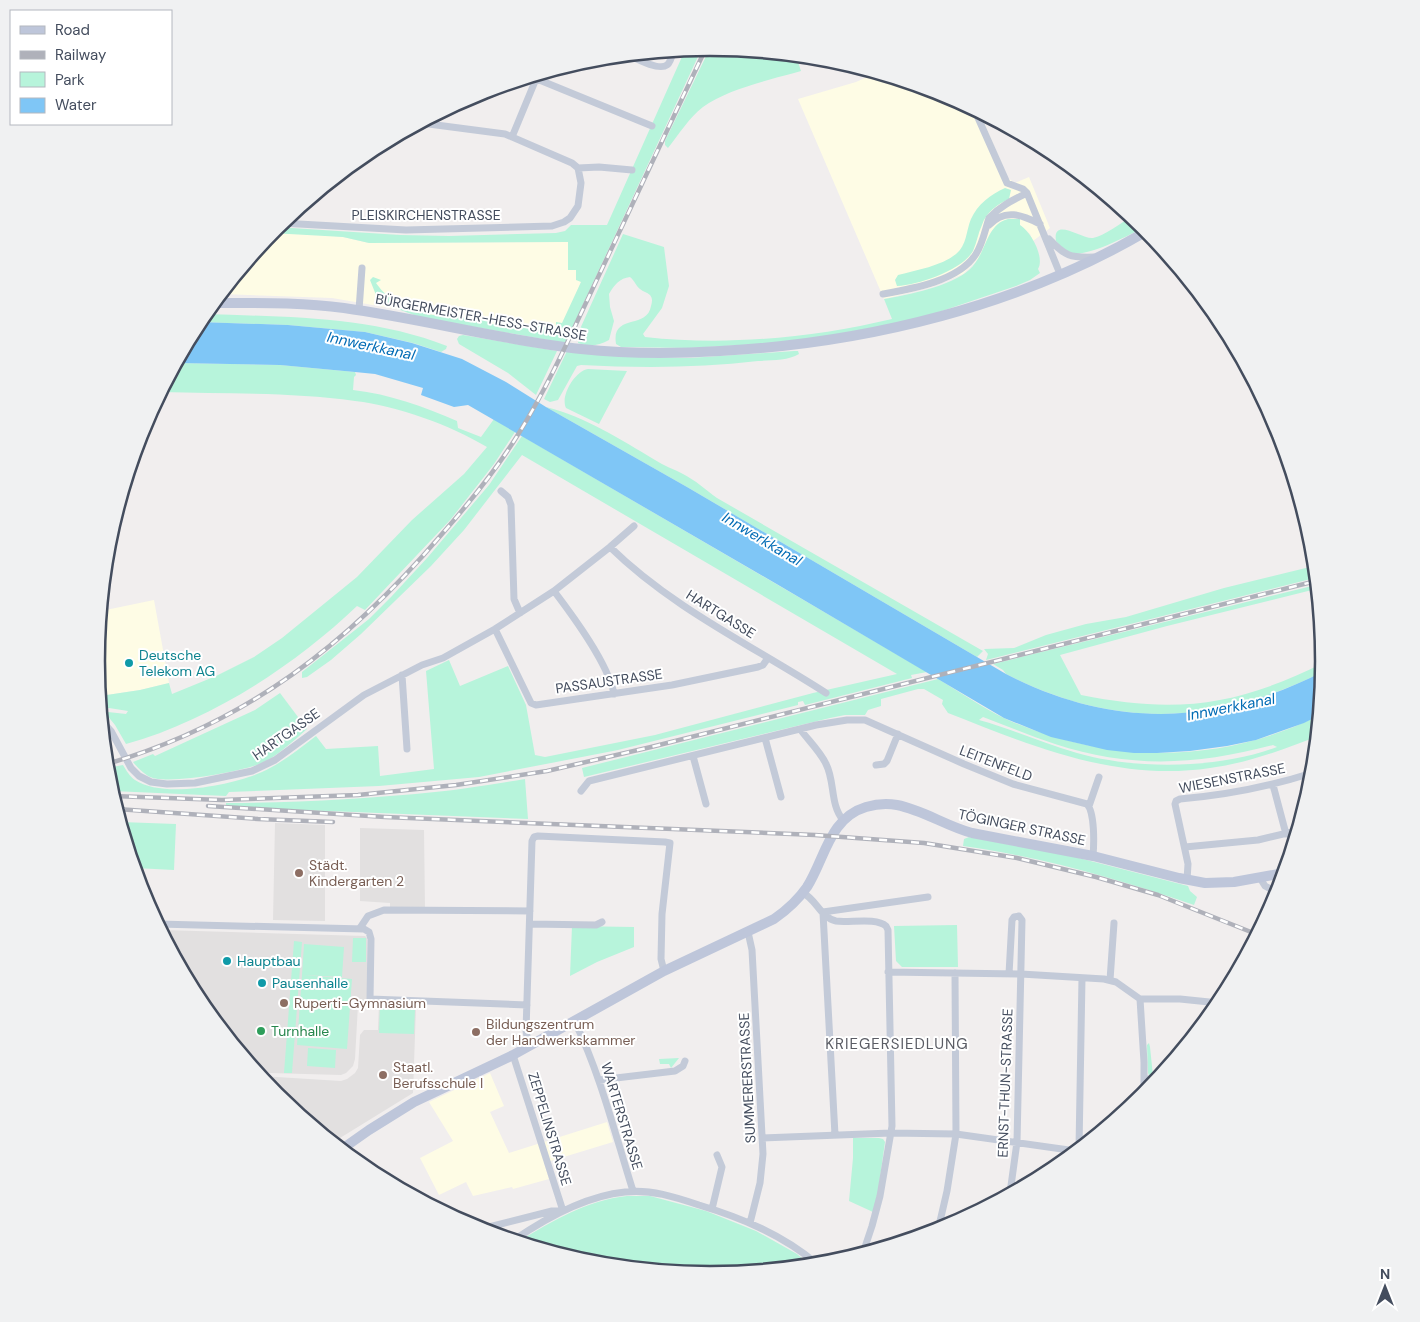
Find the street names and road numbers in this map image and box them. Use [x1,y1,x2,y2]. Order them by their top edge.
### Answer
street label: PLEISKIRCHENSTRASSE [351,206,501,224]
street label: BÜRGERMEISTER-HESS-STRASSE [374,290,588,344]
street label: HARTGASSE [683,586,759,642]
street label: PASSAUSTRASSE [554,665,664,697]
street label: HARTGASSE [249,704,323,764]
street label: LEITENFELD [957,741,1035,785]
street label: WIESENSTRASSE [1177,759,1287,797]
street label: TÖGINGER STRASSE [957,805,1087,849]
street label: ERNST-THUN-STRASSE [993,1008,1017,1158]
street label: SUMMERERSTRASSE [735,1012,759,1144]
street label: WARTERSTRASSE [597,1060,647,1172]
street label: ZEPPELINSTRASSE [524,1070,576,1188]

